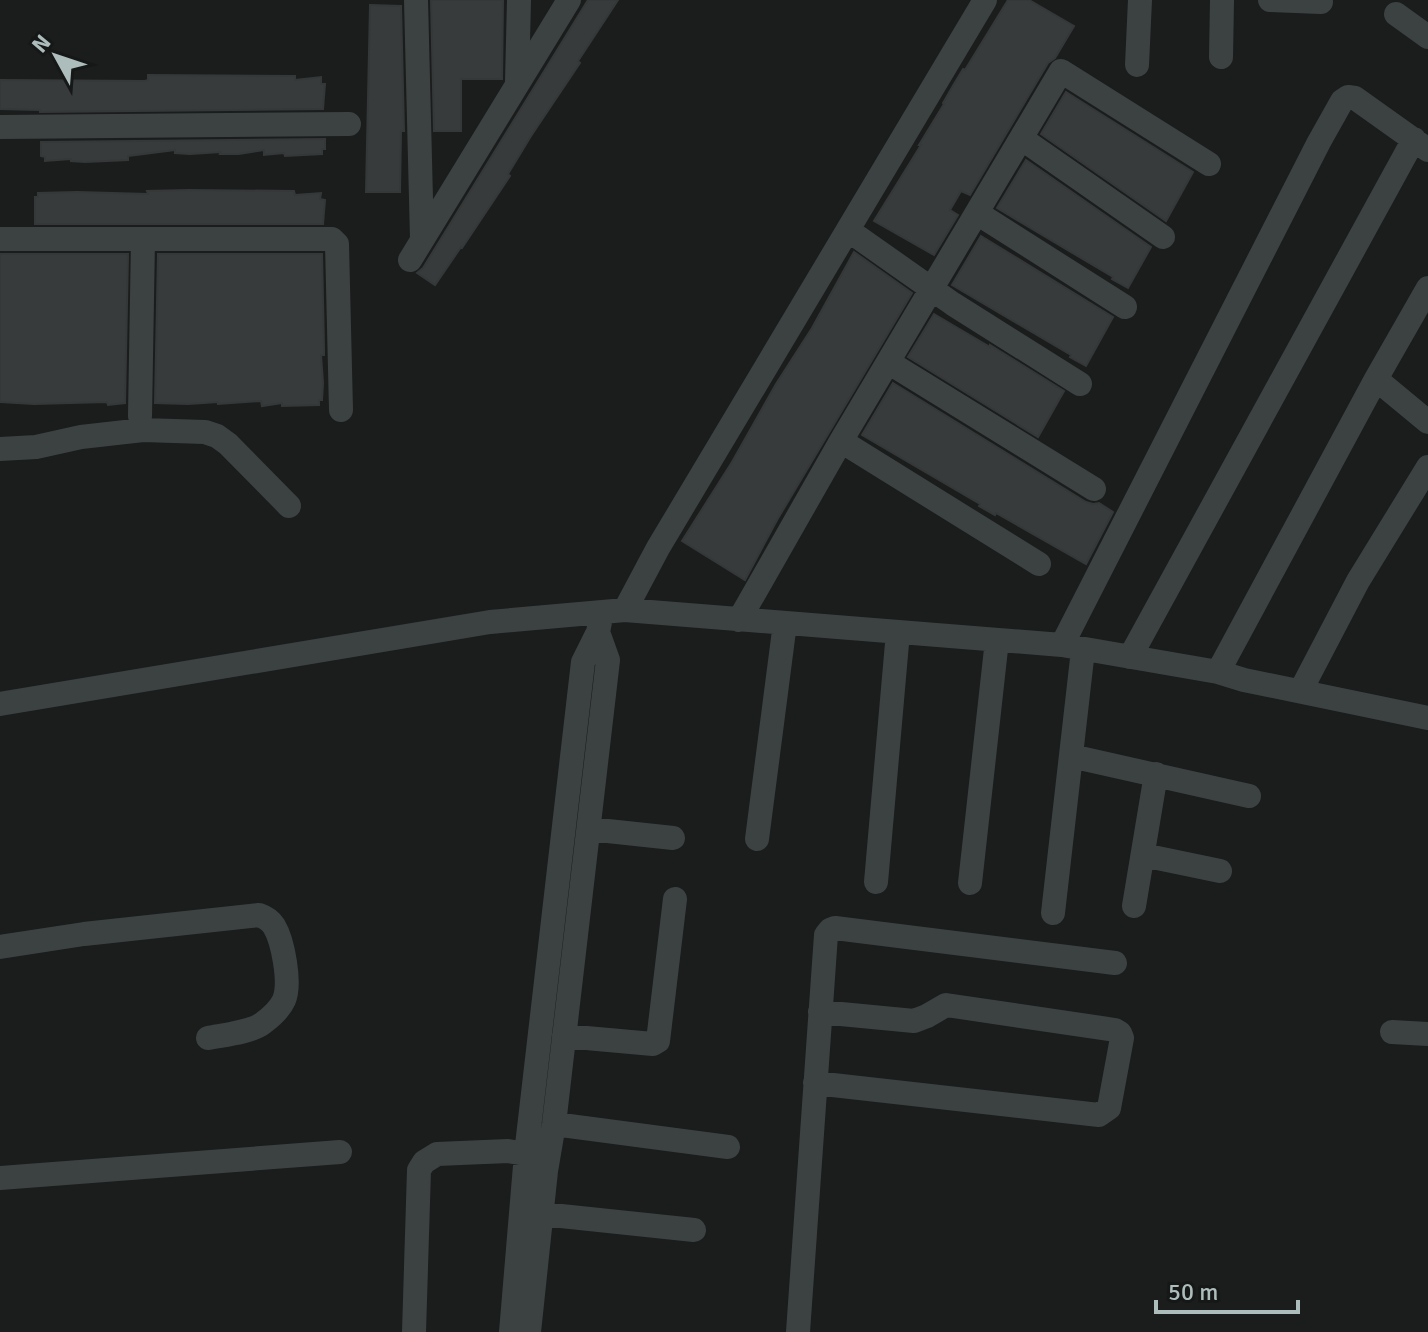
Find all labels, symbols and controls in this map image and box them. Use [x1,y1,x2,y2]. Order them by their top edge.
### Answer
north arrow [16,16,96,96]
text: N [26,29,56,58]
scale bar [1156,1264,1298,1314]
text: 50 m [1168,1277,1218,1307]

